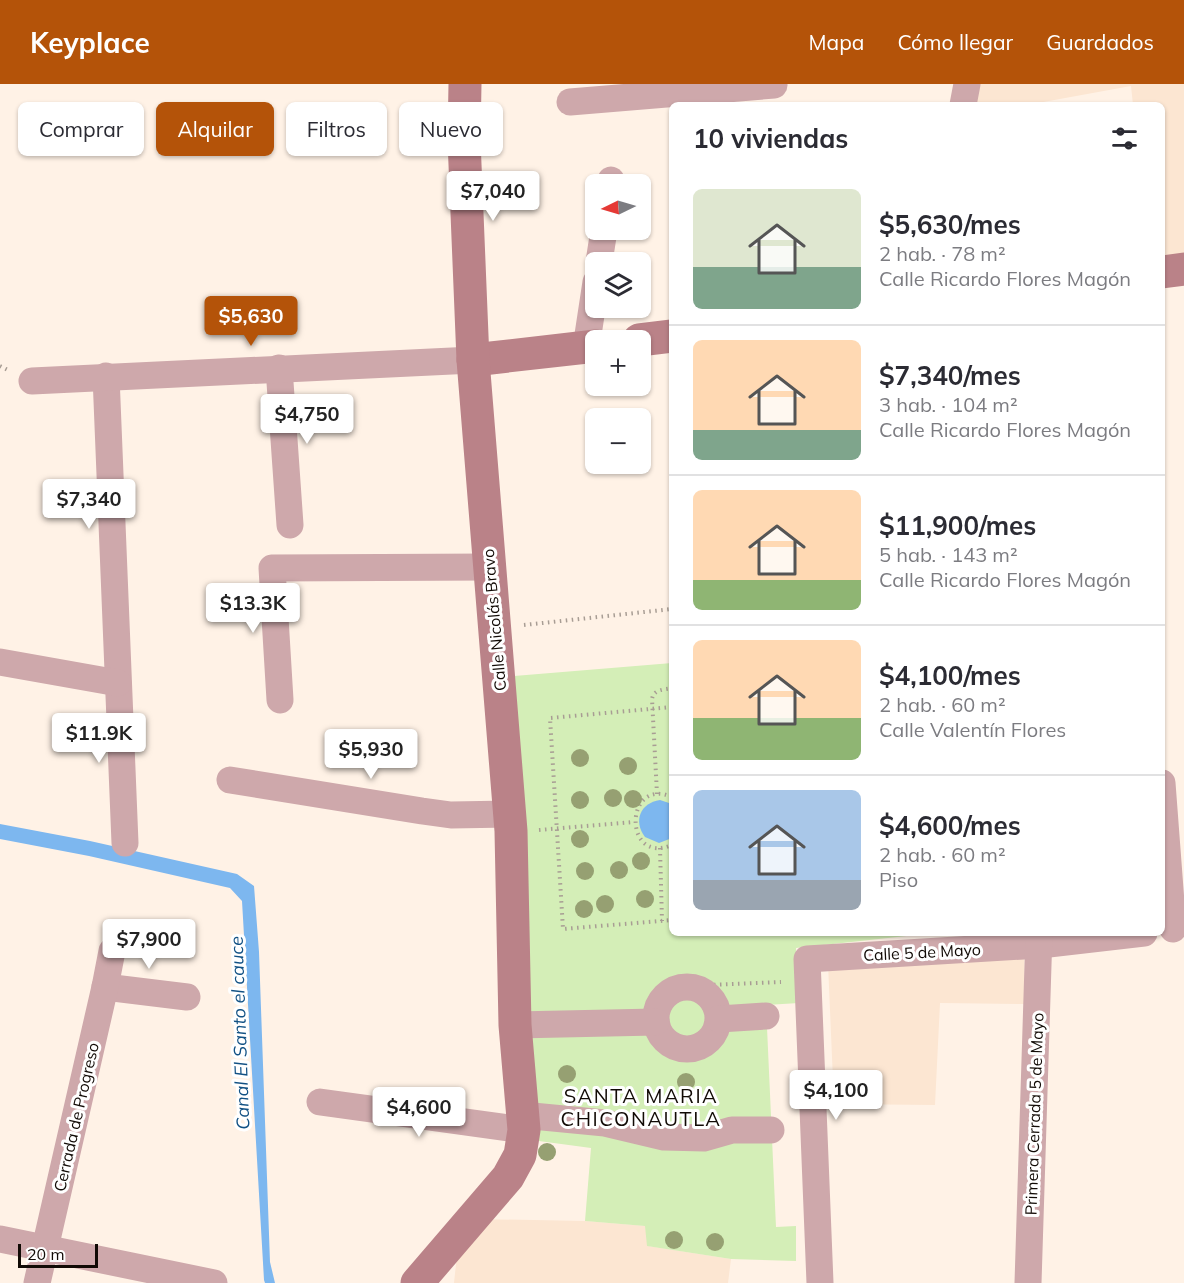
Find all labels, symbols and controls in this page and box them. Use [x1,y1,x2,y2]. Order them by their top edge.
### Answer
text: Keyplace [30,25,150,60]
text: Mapa [809,29,864,55]
text: Cómo llegar [897,29,1013,55]
text: Guardados [1046,29,1154,55]
chip: Comprar [18,102,144,156]
chip: Alquilar [156,102,274,156]
chip: Filtros [286,102,387,156]
chip: Nuevo [399,102,503,156]
text: 10 viviendas [693,122,848,155]
icon: filters [1108,122,1141,155]
pin: $7,040 [444,171,542,222]
north arrow [585,174,651,240]
map controls [585,174,651,474]
text: $7,040 [461,178,525,203]
text: $5,630/mes [879,208,1021,241]
icon: home [741,213,813,285]
text: 2 hab. · 78 m² [879,241,1006,266]
button: layers [585,252,651,318]
text: Calle Ricardo Flores Magón [879,266,1131,291]
pin: $5,630 [202,296,300,347]
text: $5,630 [219,303,283,328]
button: + [585,330,651,396]
text: $7,340/mes [879,359,1021,392]
icon: home [741,364,813,436]
text: 3 hab. · 104 m² [879,392,1018,417]
pin: $4,750 [258,394,356,445]
text: $4,750 [275,401,339,426]
button: − [585,408,651,474]
text: Calle Ricardo Flores Magón [879,417,1131,442]
pin: $7,340 [40,479,138,530]
text: $7,340 [57,486,121,511]
text: $11,900/mes [879,509,1036,542]
icon: home [741,514,813,586]
text: 5 hab. · 143 m² [879,542,1018,567]
street label: Calle Nicolás Bravo [478,548,510,692]
text: Calle Ricardo Flores Magón [879,567,1131,592]
pin: $13.3K [204,583,302,634]
text: $13.3K [220,590,286,615]
text: $4,100/mes [879,659,1021,692]
icon: home [741,664,813,736]
text: 2 hab. · 60 m² [879,692,1006,717]
pin: $11.9K [50,713,148,764]
text: Calle Valentín Flores [879,717,1066,742]
text: $11.9K [66,720,132,745]
pin: $5,930 [322,729,420,780]
text: $5,930 [339,736,403,761]
text: $4,600/mes [879,809,1021,842]
icon: home [741,814,813,886]
text: 2 hab. · 60 m² [879,842,1006,867]
text: Piso [879,867,918,892]
pin: $7,900 [100,919,198,970]
text: $7,900 [117,926,181,951]
water label: Canal El Santo el cauce [225,936,254,1130]
street label: Calle 5 de Mayo [863,939,981,965]
street label: Primera Cerrada 5 de Mayo [1020,1012,1048,1216]
street label: Cerrada de Progreso [49,1041,103,1193]
pin: $4,100 [787,1070,885,1121]
text: $4,100 [804,1077,868,1102]
district label: SANTA MARIA CHICONAUTLA [561,1083,721,1131]
pin: $4,600 [370,1087,468,1138]
text: $4,600 [387,1094,451,1119]
scale bar [18,1241,98,1268]
text: 20 m [27,1244,64,1264]

